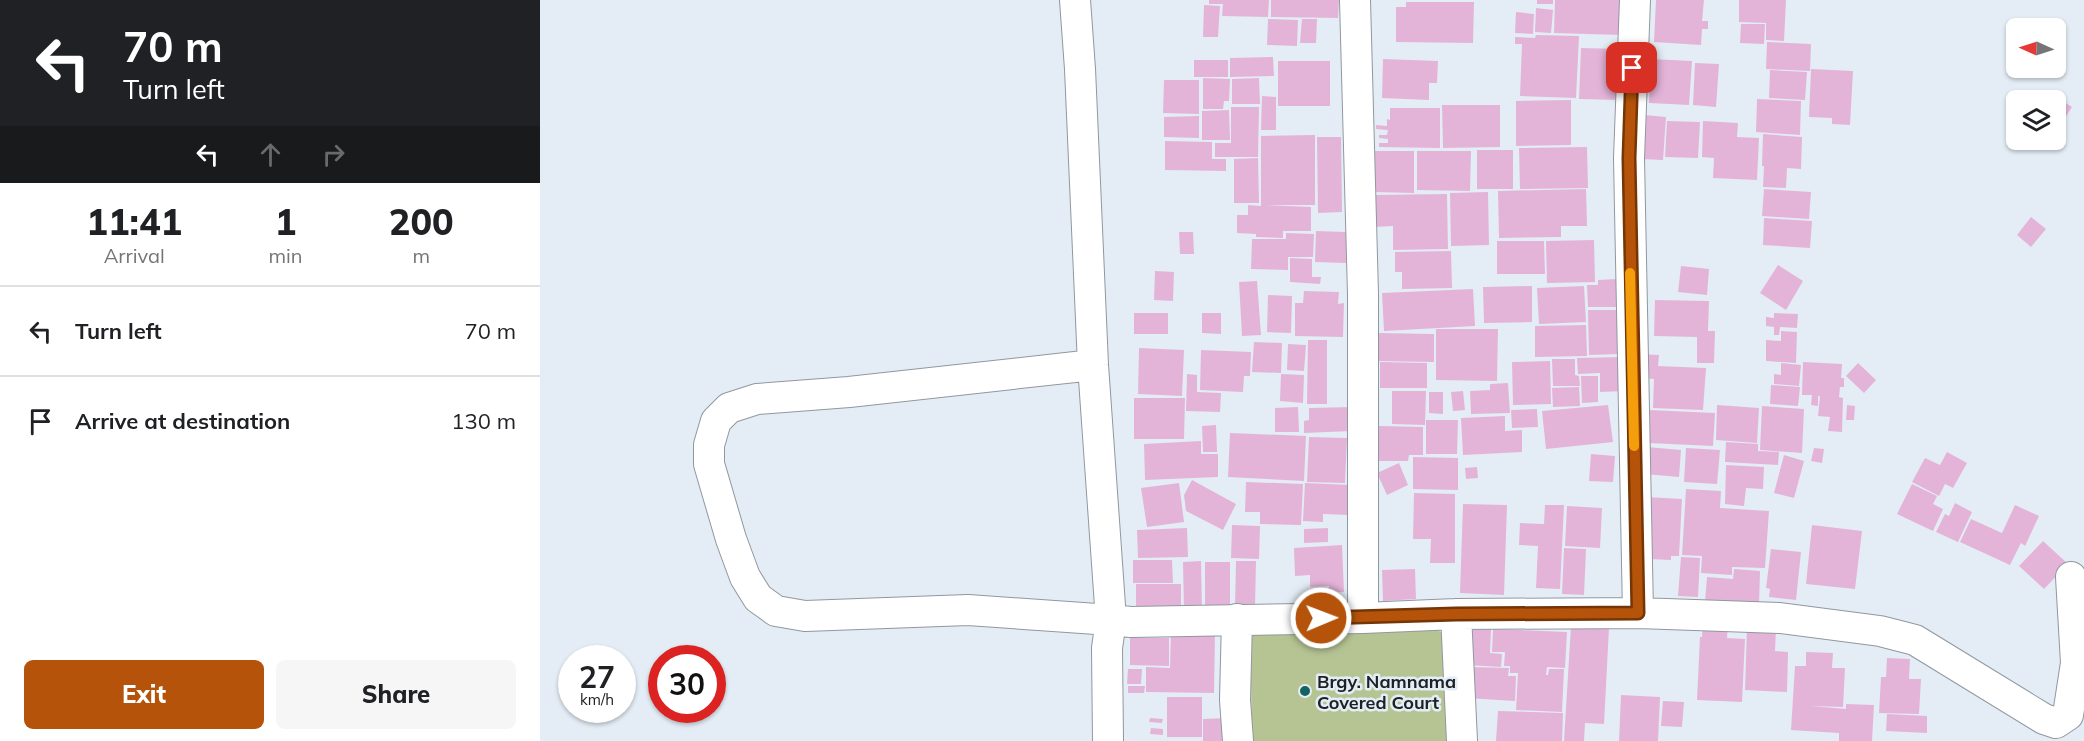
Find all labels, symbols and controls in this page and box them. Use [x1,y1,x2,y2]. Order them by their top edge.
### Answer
north arrow [2006,18,2066,78]
map controls [2006,18,2066,150]
text: 70 m [123,20,223,73]
icon: left [24,24,102,102]
pin [1606,42,1657,93]
icon: arrive [1615,51,1648,84]
text: Turn left [123,72,225,106]
button: layers [2006,90,2066,150]
icon: left [191,138,224,171]
icon: ahead [254,138,287,171]
icon: right [317,138,350,171]
text: 11:41 [86,199,182,244]
text: 1 [275,199,296,244]
text: 200 [389,199,454,244]
text: Arrival [104,243,165,268]
text: min [268,243,303,268]
text: m [412,243,430,268]
icon: left [24,315,57,348]
text: Turn left [75,317,162,345]
text: 70 m [465,317,516,345]
icon: arrive [24,405,57,438]
text: Arrive at destination [75,407,290,435]
text: 130 m [451,407,516,435]
position arrow [1289,586,1353,650]
speed limit sign: 30 [648,645,726,723]
text: 27 [579,658,615,696]
button: Exit [24,660,264,729]
button: Share [276,660,516,729]
place label: Brgy. Namnama Covered Court [1317,670,1456,714]
marker: Brgy. Namnama Covered Court [1298,684,1312,698]
text: km/h [580,690,614,709]

